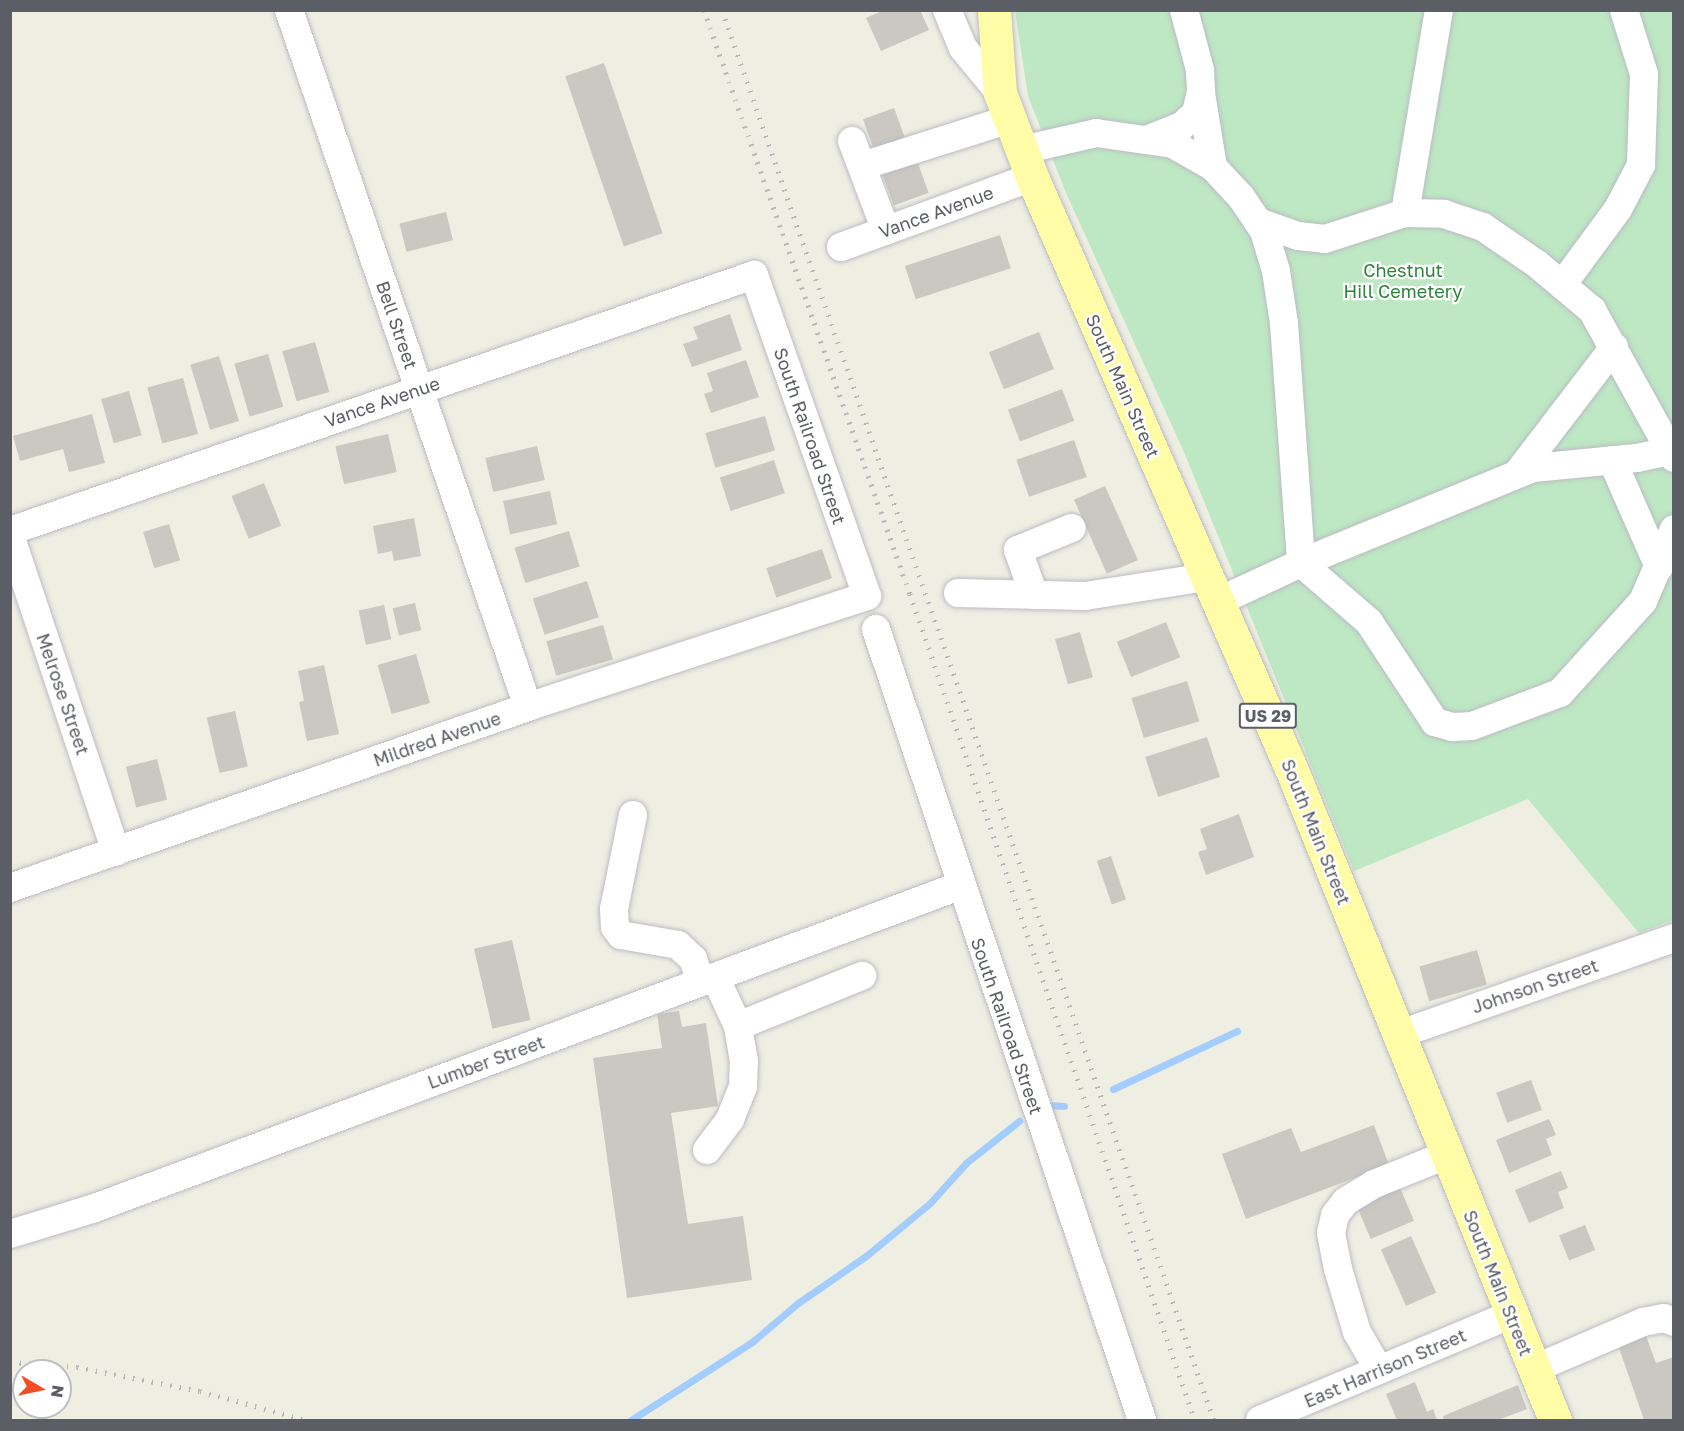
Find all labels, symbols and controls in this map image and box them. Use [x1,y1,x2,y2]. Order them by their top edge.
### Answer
street label: Vance Avenue [876,181,996,243]
park label: Chestnut Hill Cemetery [1344,260,1462,302]
street label: Bell Street [372,278,422,372]
street label: South Main Street [1082,311,1164,461]
street label: South Railroad Street [770,345,850,527]
street label: Vance Avenue [322,372,442,432]
street label: Melrose Street [32,630,94,758]
road number: US 29 [1238,703,1298,729]
street label: Mildred Avenue [370,707,504,771]
street label: South Main Street [1277,756,1355,908]
street label: South Railroad Street [967,935,1047,1117]
street label: Johnson Street [1469,954,1601,1018]
street label: Lumber Street [425,1031,547,1093]
street label: South Main Street [1459,1207,1537,1359]
street label: East Harrison Street [1301,1324,1469,1412]
north arrow [12,1359,72,1419]
text: N [47,1384,69,1399]

